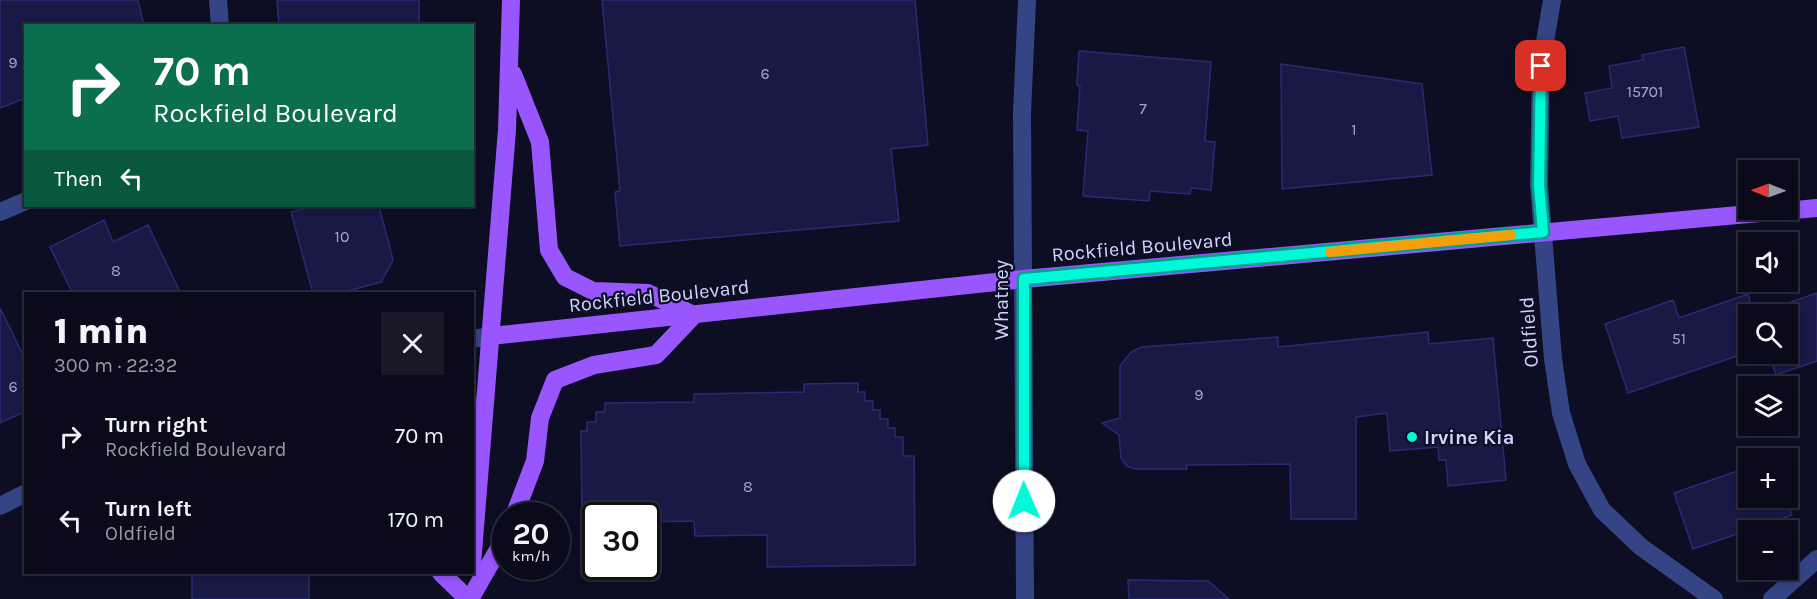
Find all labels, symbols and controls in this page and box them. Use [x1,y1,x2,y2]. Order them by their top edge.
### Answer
pin [1515,40,1566,91]
text: 70 m [153,46,251,96]
icon: right [54,48,132,126]
icon: arrive [1524,49,1557,82]
house number: 9 [8,53,18,72]
house number: 6 [760,64,770,83]
house number: 15701 [1627,82,1663,101]
text: Rockfield Boulevard [153,97,398,129]
house number: 7 [1139,99,1147,118]
house number: 1 [1351,120,1357,139]
north arrow [1738,160,1798,220]
map controls [1738,160,1798,580]
icon: left [115,162,148,195]
text: Then [54,166,103,192]
house number: 10 [335,227,349,246]
street label: Rockfield Boulevard [1051,228,1233,266]
button: sound [1738,232,1798,292]
street label: Whatney [990,260,1013,340]
house number: 8 [111,261,121,280]
street label: Rockfield Boulevard [568,275,750,317]
street label: Oldfield [1515,296,1543,368]
button: search [1738,304,1798,364]
text: 1 min [54,310,148,352]
button: close [381,312,444,375]
house number: 51 [1672,329,1686,348]
text: 300 m · 22:32 [54,354,177,377]
button: layers [1738,376,1798,436]
house number: 6 [8,377,18,396]
house number: 9 [1194,385,1204,404]
text: Turn right [105,412,208,438]
icon: right [54,420,87,453]
text: 70 m [395,423,444,449]
place label: Irvine Kia [1424,426,1514,449]
marker: Irvine Kia [1405,430,1419,444]
text: Rockfield Boulevard [105,438,287,461]
button: + [1738,448,1798,508]
position arrow [992,469,1056,533]
house number: 8 [743,477,753,496]
text: Turn left [105,496,192,522]
speed limit sign: 30 [582,502,660,580]
icon: left [54,504,87,537]
text: 170 m [388,507,444,533]
text: 20 [512,516,550,552]
button: − [1738,520,1798,580]
text: Oldfield [105,522,176,545]
text: km/h [512,547,550,565]

